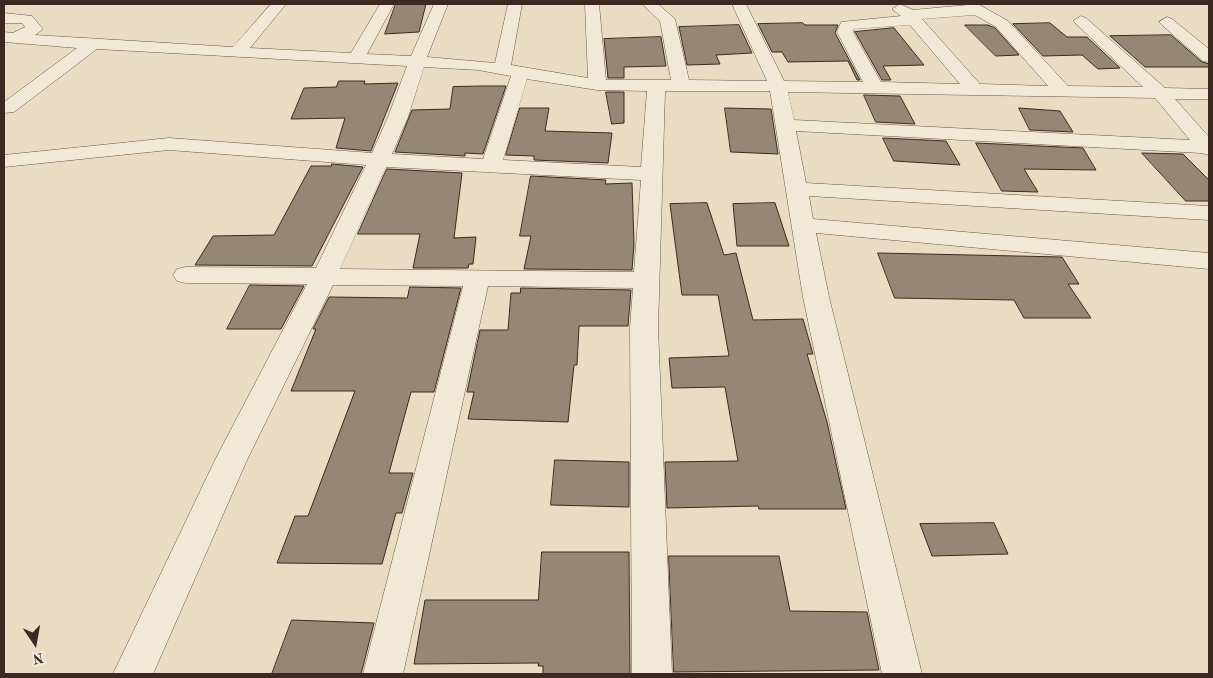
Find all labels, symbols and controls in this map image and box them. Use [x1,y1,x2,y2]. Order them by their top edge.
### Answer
north arrow [10,618,60,668]
text: N [31,650,45,666]

